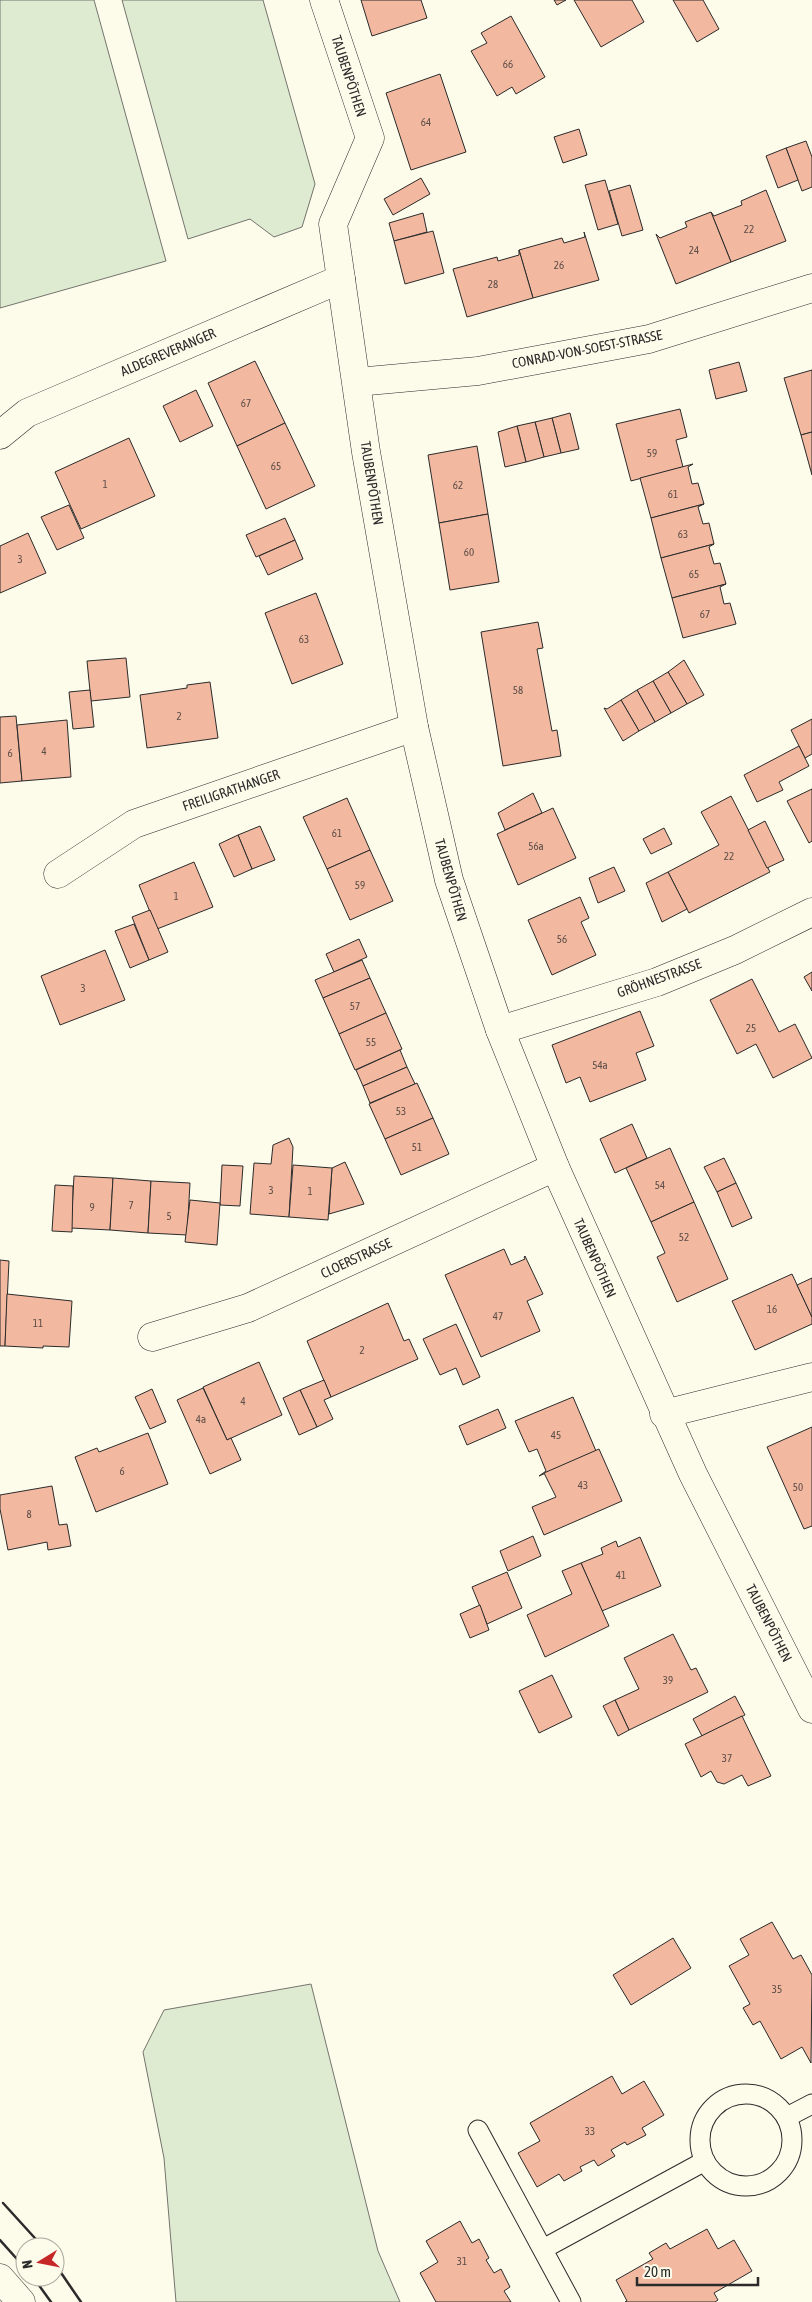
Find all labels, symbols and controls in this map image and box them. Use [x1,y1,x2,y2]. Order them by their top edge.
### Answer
street label: TAUBENPÖTHEN [328,33,370,119]
house number: 66 [503,58,513,70]
house number: 64 [421,116,431,128]
house number: 22 [744,223,754,235]
house number: 24 [689,244,699,256]
house number: 26 [554,259,564,271]
house number: 28 [488,278,498,290]
street label: ALDEGREVERANGER [118,325,218,379]
street label: CONRAD-VON-SOEST-STRASSE [510,327,664,371]
house number: 67 [241,397,251,409]
street label: TAUBENPÖTHEN [357,440,387,526]
house number: 59 [647,447,657,459]
house number: 65 [271,460,281,472]
house number: 1 [102,478,108,490]
house number: 62 [453,479,463,491]
house number: 61 [668,488,678,500]
house number: 63 [678,528,688,540]
house number: 60 [464,546,474,558]
house number: 3 [17,553,23,565]
house number: 65 [689,568,699,580]
house number: 67 [700,608,710,620]
house number: 63 [299,633,309,645]
house number: 58 [513,684,523,696]
house number: 2 [176,710,182,722]
house number: 4 [41,745,47,757]
house number: 6 [7,747,13,759]
street label: FREILIGRATHANGER [180,766,282,814]
house number: 61 [332,827,342,839]
street label: TAUBENPÖTHEN [432,837,470,923]
house number: 56a [528,840,544,852]
house number: 22 [724,850,734,862]
house number: 59 [355,879,365,891]
house number: 1 [173,890,179,902]
house number: 56 [557,933,567,945]
street label: GRÖHNESTRASSE [615,955,703,1001]
house number: 3 [80,982,86,994]
house number: 57 [350,1000,360,1012]
house number: 25 [746,1022,756,1034]
house number: 55 [366,1036,376,1048]
house number: 54a [592,1059,608,1071]
house number: 53 [396,1105,406,1117]
house number: 51 [412,1141,422,1153]
house number: 54 [655,1179,665,1191]
house number: 3 [268,1184,274,1196]
house number: 1 [307,1185,313,1197]
house number: 7 [128,1199,134,1211]
house number: 9 [89,1201,95,1213]
house number: 5 [166,1210,172,1222]
street label: TAUBENPÖTHEN [570,1216,620,1300]
house number: 52 [679,1231,689,1243]
street label: CLOERSTRASSE [318,1235,394,1281]
house number: 16 [767,1303,777,1315]
house number: 47 [493,1310,503,1322]
house number: 11 [33,1317,43,1329]
house number: 2 [359,1344,365,1356]
house number: 4 [240,1395,246,1407]
house number: 4a [196,1413,206,1425]
house number: 45 [551,1429,561,1441]
house number: 6 [119,1465,125,1477]
house number: 43 [578,1479,588,1491]
house number: 50 [793,1481,803,1493]
house number: 8 [26,1508,32,1520]
house number: 41 [616,1569,626,1581]
street label: TAUBENPÖTHEN [743,1582,795,1664]
house number: 39 [663,1674,673,1686]
house number: 37 [722,1752,732,1764]
house number: 35 [772,1983,782,1995]
house number: 33 [585,2125,595,2137]
north arrow [15,2237,65,2287]
scale bar [637,2254,758,2286]
house number: 31 [457,2255,467,2267]
text: N [19,2259,36,2270]
text: 20 m [644,2263,671,2280]

